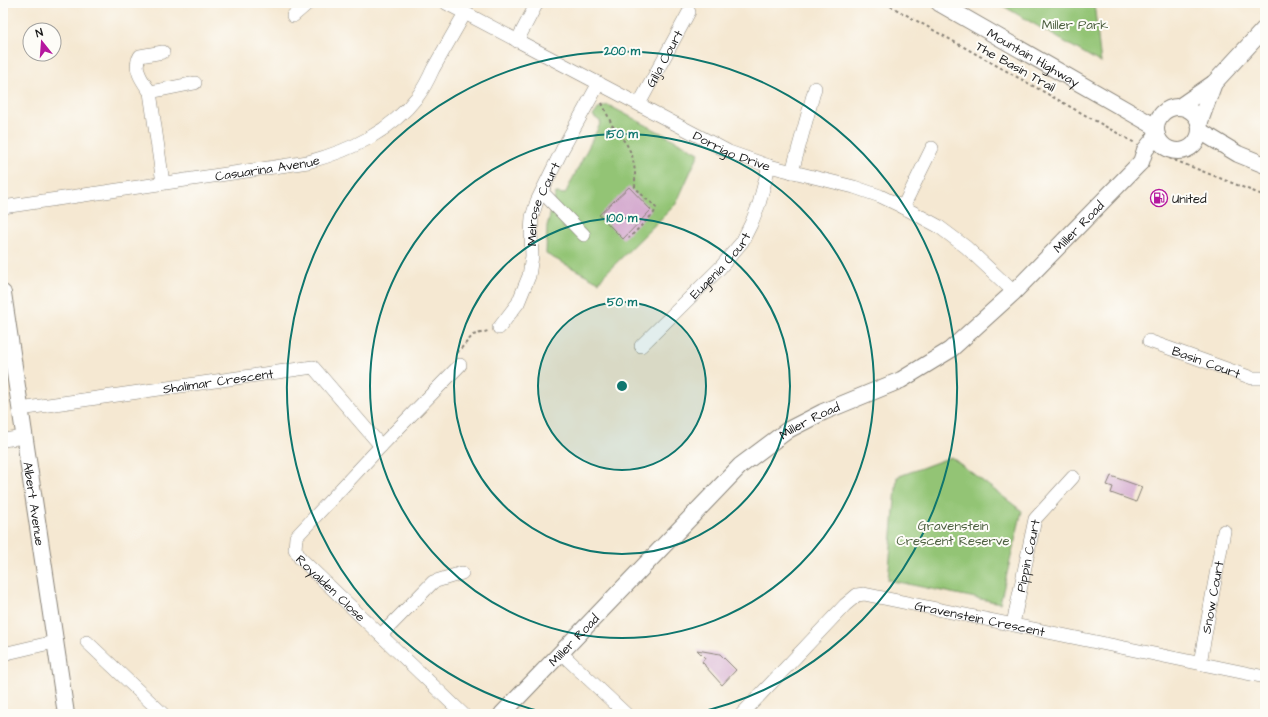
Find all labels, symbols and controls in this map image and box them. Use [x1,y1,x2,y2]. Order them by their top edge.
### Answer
park label: Miller Park [1042,16,1108,34]
north arrow [22,22,62,62]
street label: Mountain Highway [984,24,1083,92]
text: N [34,25,45,41]
street label: Gilja Court [642,26,688,91]
street label: The Basin Trail [972,37,1059,96]
text: 200 m [603,43,641,60]
text: 150 m [606,126,639,143]
street label: Dorrigo Drive [690,127,773,176]
street label: Casuarina Avenue [214,151,322,186]
street label: Melrose Court [523,158,565,247]
fuel station icon: United [1149,188,1169,208]
place label: United [1172,190,1207,208]
street label: Miller Road [1049,197,1109,257]
text: 100 m [607,210,638,227]
street label: Eugenia Court [686,229,756,303]
text: 50 m [607,294,638,311]
street label: Basin Court [1169,342,1244,383]
street label: Shalimar Crescent [162,365,275,398]
centre of rings [615,379,629,393]
street label: Miller Road [775,398,843,444]
street label: Albert Avenue [18,461,49,547]
park label: Gravenstein Crescent Reserve [897,517,1009,550]
street label: Pippin Court [1012,517,1045,594]
street label: Royalden Close [292,551,369,626]
street label: Snow Court [1198,559,1229,635]
street label: Gravenstein Crescent [913,597,1047,641]
street label: Miller Road [545,610,604,670]

